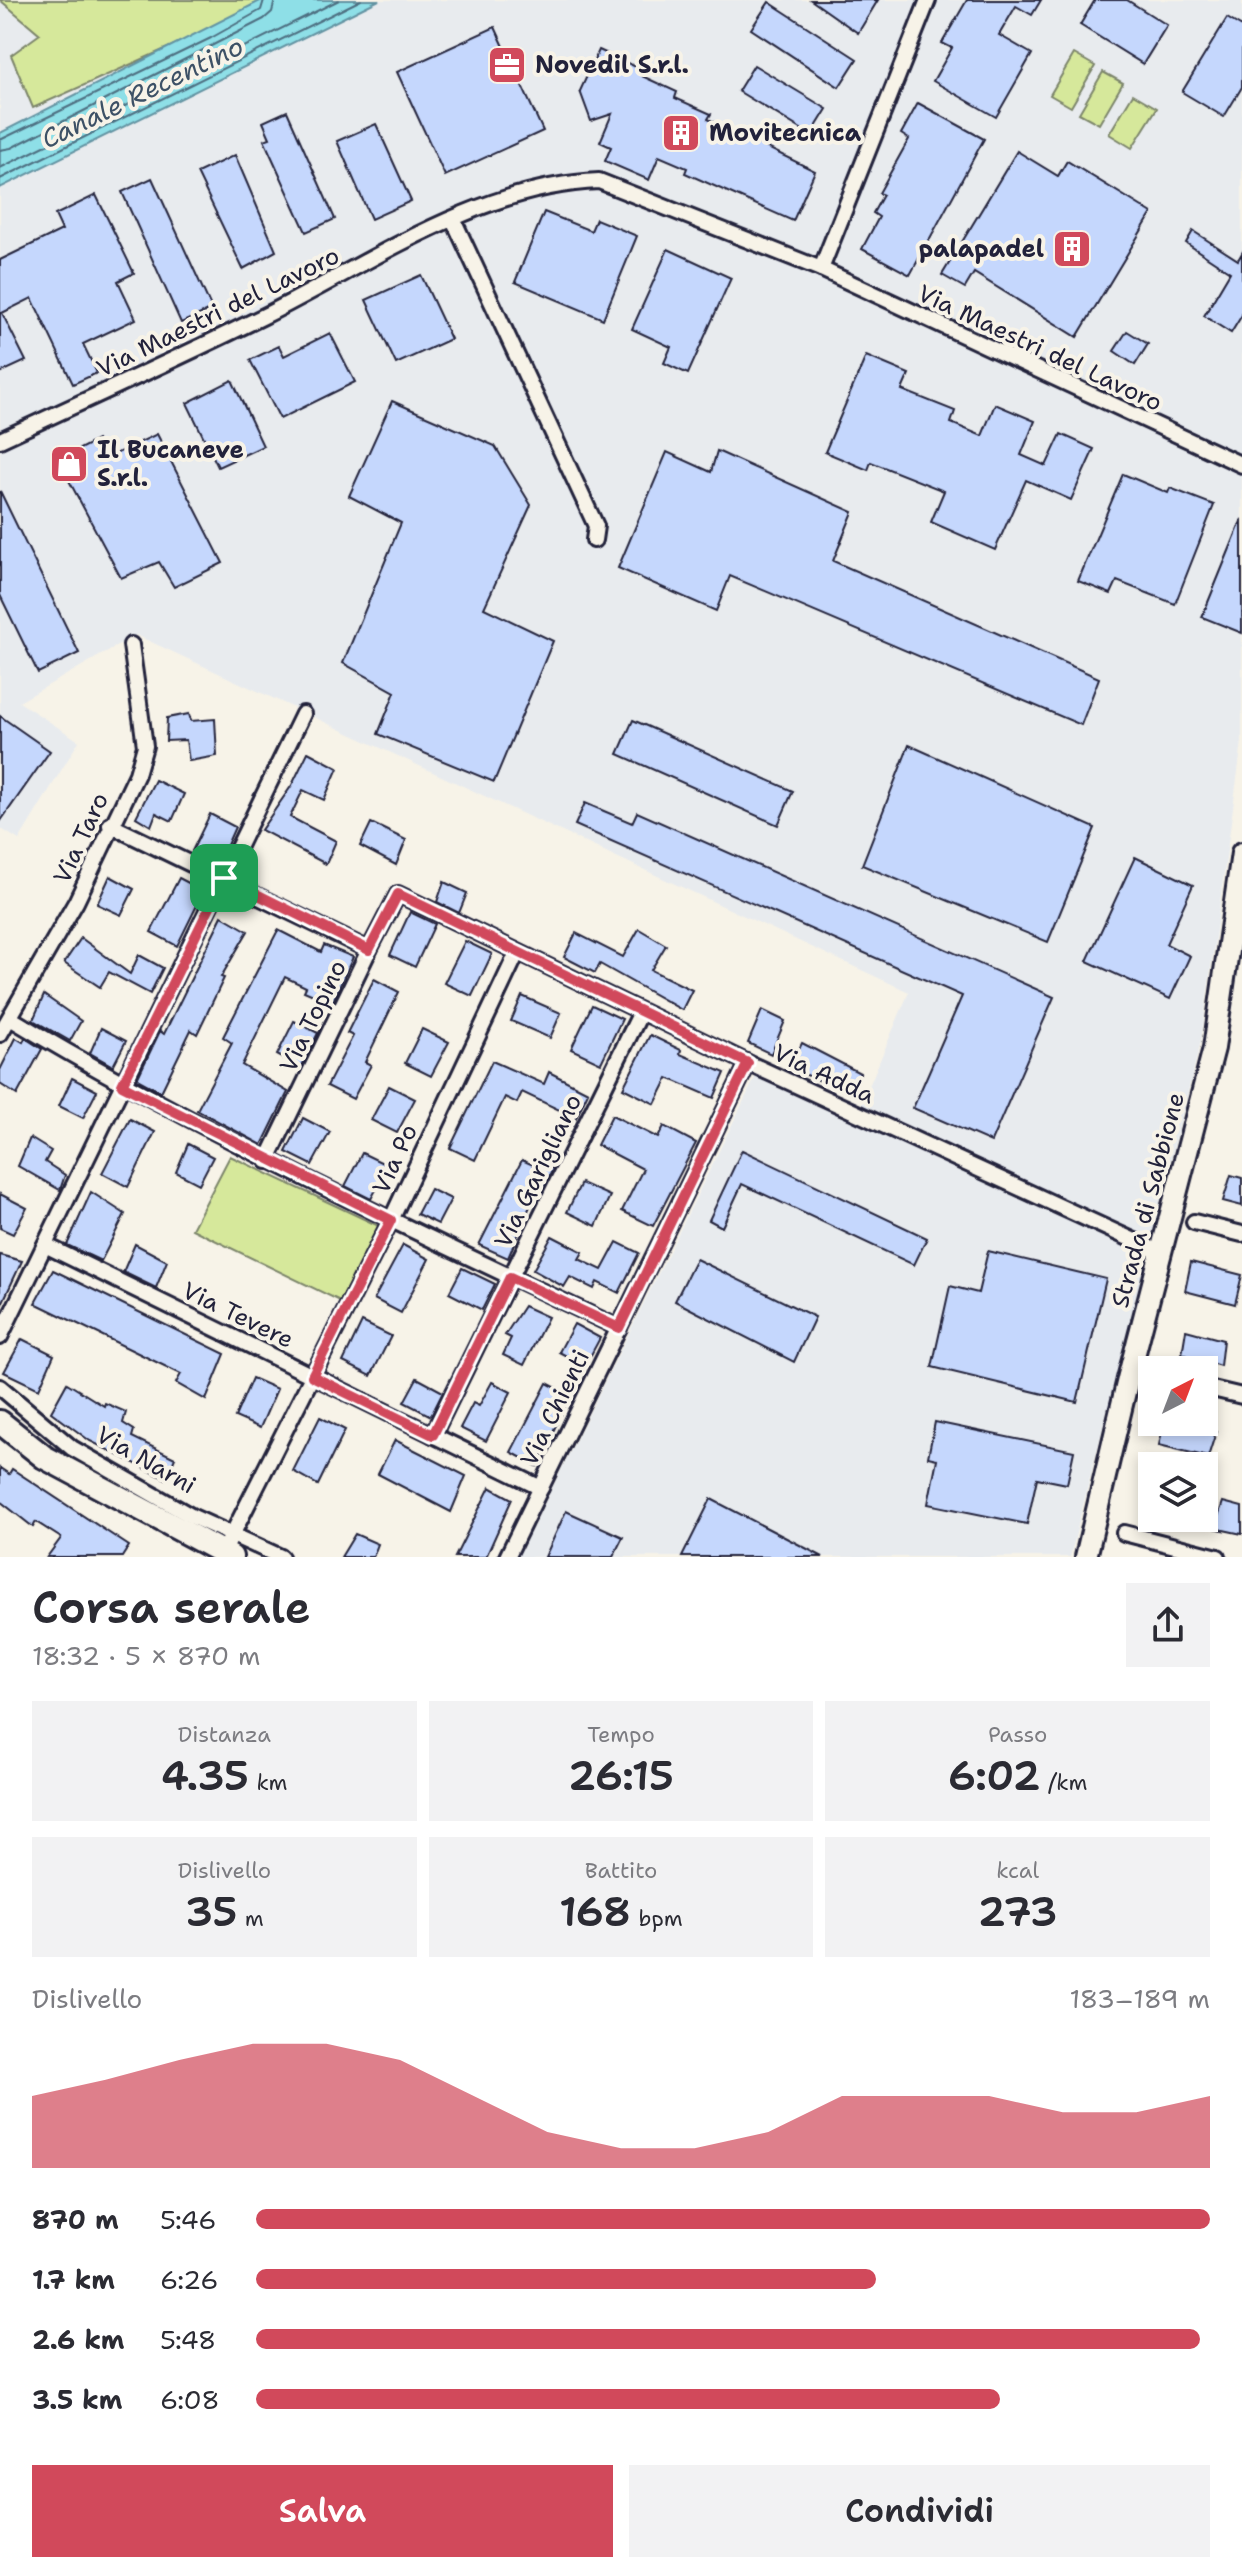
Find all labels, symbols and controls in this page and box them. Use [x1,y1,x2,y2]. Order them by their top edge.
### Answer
water label: Canale Recentino [35,28,249,156]
office icon: Novedil S.r.l. [486,44,528,86]
place label: Novedil S.r.l. [535,49,689,81]
building icon: Movitecnica [660,112,702,154]
place label: Movitecnica [709,117,862,149]
building icon: palapadel [1051,228,1093,270]
place label: palapadel [919,233,1044,265]
street label: Via Maestri del Lavoro [91,239,345,385]
street label: Via Maestri del Lavoro [913,277,1167,419]
place label: Il Bucaneve S.r.l. [97,434,244,494]
shop icon: Il Bucaneve S.r.l. [48,443,90,485]
street label: Via Taro [46,787,116,889]
pin [190,844,258,912]
icon: arrive [202,856,246,900]
street label: Via Topino [272,955,354,1077]
street label: Via Adda [768,1037,880,1111]
street label: Via Garigliano [487,1089,589,1253]
street label: Strada di Sabbione [1104,1089,1192,1311]
street label: Via Po [365,1119,425,1199]
street label: Via Tevere [177,1274,299,1356]
street label: Via Chienti [513,1344,597,1472]
north arrow [1138,1356,1218,1436]
map controls [1138,1356,1218,1532]
street label: Via Narni [90,1419,202,1501]
button: layers [1138,1452,1218,1532]
text: Corsa serale [32,1578,311,1637]
button: share [1126,1583,1210,1667]
text: 18:32 · 5 × 870 m [32,1638,261,1673]
text: Distanza [178,1720,271,1749]
text: Tempo [587,1720,655,1749]
text: Passo [988,1720,1047,1749]
text: 4.35 [161,1749,249,1803]
text: 26:15 [568,1749,674,1803]
text: 6:02 [948,1749,1041,1803]
text: km [249,1768,288,1797]
text: /km [1041,1768,1087,1797]
text: Dislivello [178,1856,271,1885]
text: Battito [585,1856,657,1885]
text: kcal [996,1856,1039,1885]
text: 35 [185,1885,237,1939]
text: 168 [559,1885,631,1939]
text: 273 [978,1885,1058,1939]
text: m [237,1904,264,1933]
text: bpm [631,1904,683,1933]
text: Dislivello [32,1981,142,2016]
text: 183–189 m [1070,1981,1210,2016]
text: 870 m [32,2202,119,2237]
text: 5:46 [160,2202,216,2237]
text: 1.7 km [32,2262,115,2297]
text: 6:26 [160,2262,218,2297]
text: 2.6 km [32,2322,125,2357]
text: 5:48 [160,2322,216,2357]
text: 3.5 km [32,2382,123,2417]
text: 6:08 [160,2382,220,2417]
button: Salva [32,2465,613,2557]
button: Condividi [629,2465,1210,2557]

